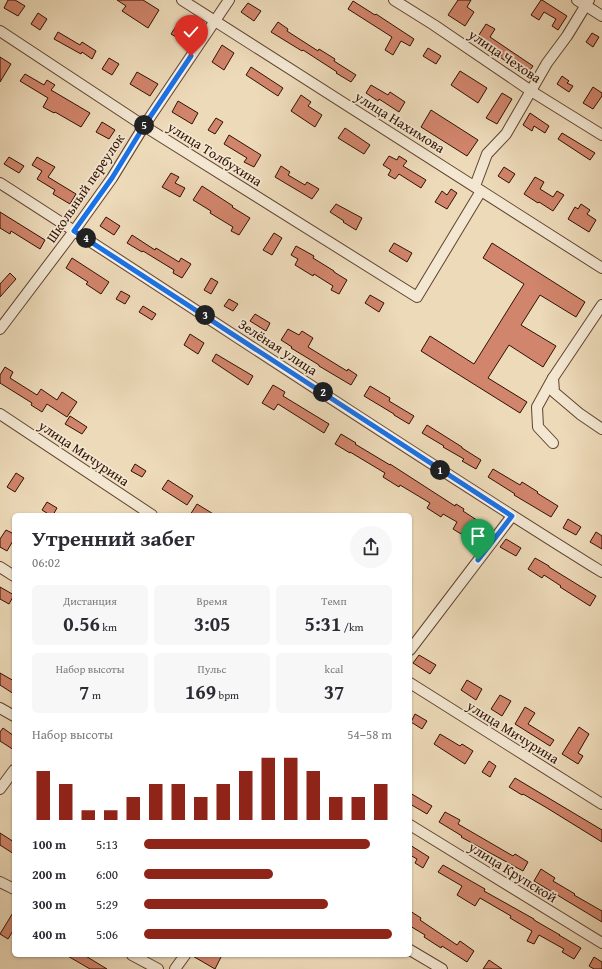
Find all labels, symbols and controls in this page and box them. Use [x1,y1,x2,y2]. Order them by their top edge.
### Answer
pin [174,15,208,56]
icon: check [180,21,202,43]
street label: улица Чехова [464,24,546,88]
street label: улица Нахимова [350,86,449,158]
pin: 5 [134,115,154,135]
street label: улица Толбухина [163,116,266,191]
text: 5 [141,117,147,133]
street label: Школьный переулок [41,129,129,247]
pin: 4 [76,228,96,248]
text: 4 [83,230,89,246]
pin: 3 [195,305,215,325]
text: 3 [202,307,208,323]
street label: Зелёная улица [234,314,322,380]
pin: 2 [313,382,333,402]
text: 2 [320,384,326,400]
street label: улица Мичурина [34,415,134,491]
pin: 1 [430,460,450,480]
text: 1 [437,462,443,478]
pin [461,519,495,560]
text: Утренний забег [32,522,195,554]
icon: arrive [467,525,489,547]
button: share [350,526,392,568]
text: 06:02 [32,553,60,572]
text: Дистанция [63,593,117,609]
text: Время [197,593,227,609]
text: Темп [321,593,347,609]
text: 0.56 [63,609,100,638]
text: 3:05 [194,609,230,638]
text: 5:31 [305,609,341,638]
text: km [100,619,117,635]
text: /km [341,619,363,635]
text: Набор высоты [56,661,124,677]
text: Пульс [198,661,226,677]
text: kcal [325,661,343,677]
text: 7 [79,677,89,706]
text: 169 [185,677,216,706]
text: 37 [324,677,344,706]
text: m [89,687,101,703]
text: bpm [216,687,239,703]
street label: улица Мичурина [462,695,563,769]
text: Набор высоты [32,725,113,744]
text: 54–58 m [347,725,392,744]
text: 100 m [32,835,66,854]
text: 5:13 [96,835,118,854]
street label: улица Крупской [464,836,561,907]
text: 200 m [32,865,66,884]
text: 6:00 [96,865,118,884]
text: 300 m [32,895,66,914]
text: 5:29 [96,895,118,914]
text: 400 m [32,925,66,944]
text: 5:06 [96,925,118,944]

